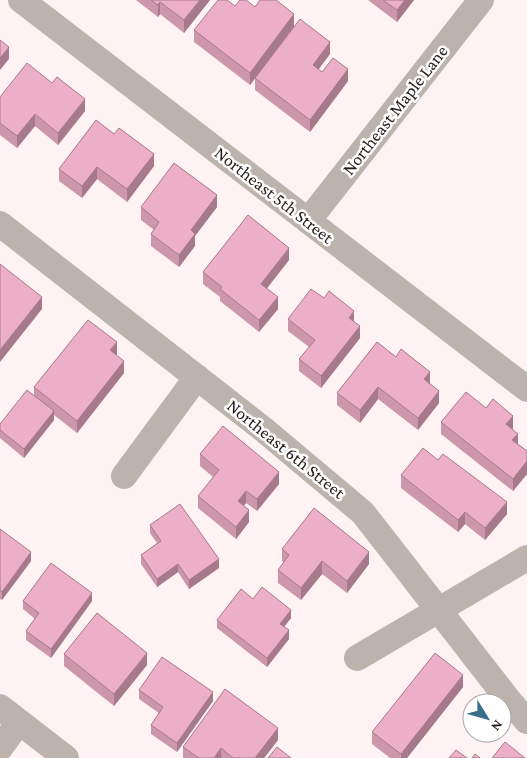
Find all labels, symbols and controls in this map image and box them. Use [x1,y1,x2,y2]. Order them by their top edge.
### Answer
street label: Northeast Maple Lane [338,41,452,179]
street label: Northeast 5th Street [211,143,338,248]
street label: Northeast 6th Street [223,395,350,503]
north arrow [462,693,512,743]
text: N [488,717,507,735]

